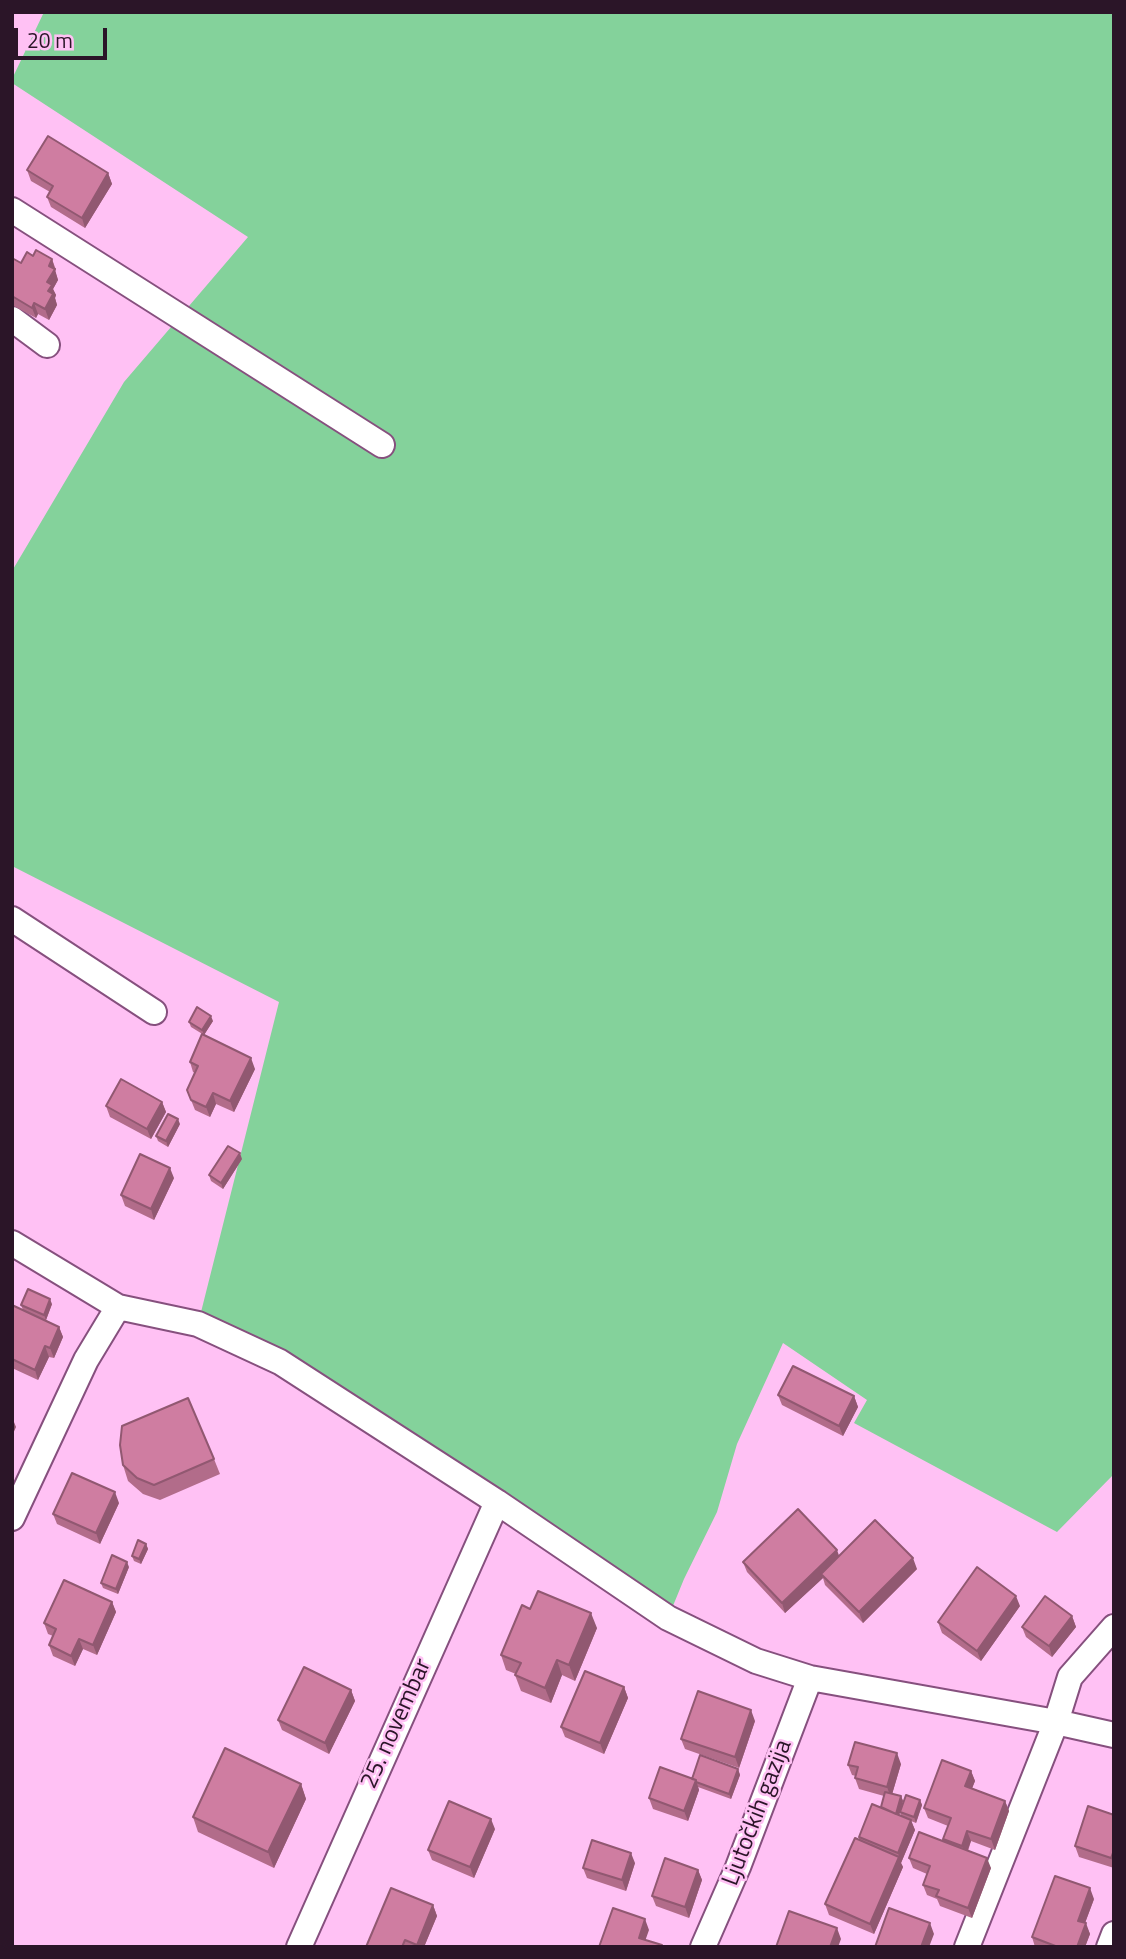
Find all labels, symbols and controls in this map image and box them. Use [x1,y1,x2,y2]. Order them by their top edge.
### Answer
scale bar [18,14,110,58]
text: 20 m [27,24,73,56]
street label: 25. novembar [356,1655,438,1793]
street label: Ljutočkih gazija [717,1736,799,1890]

